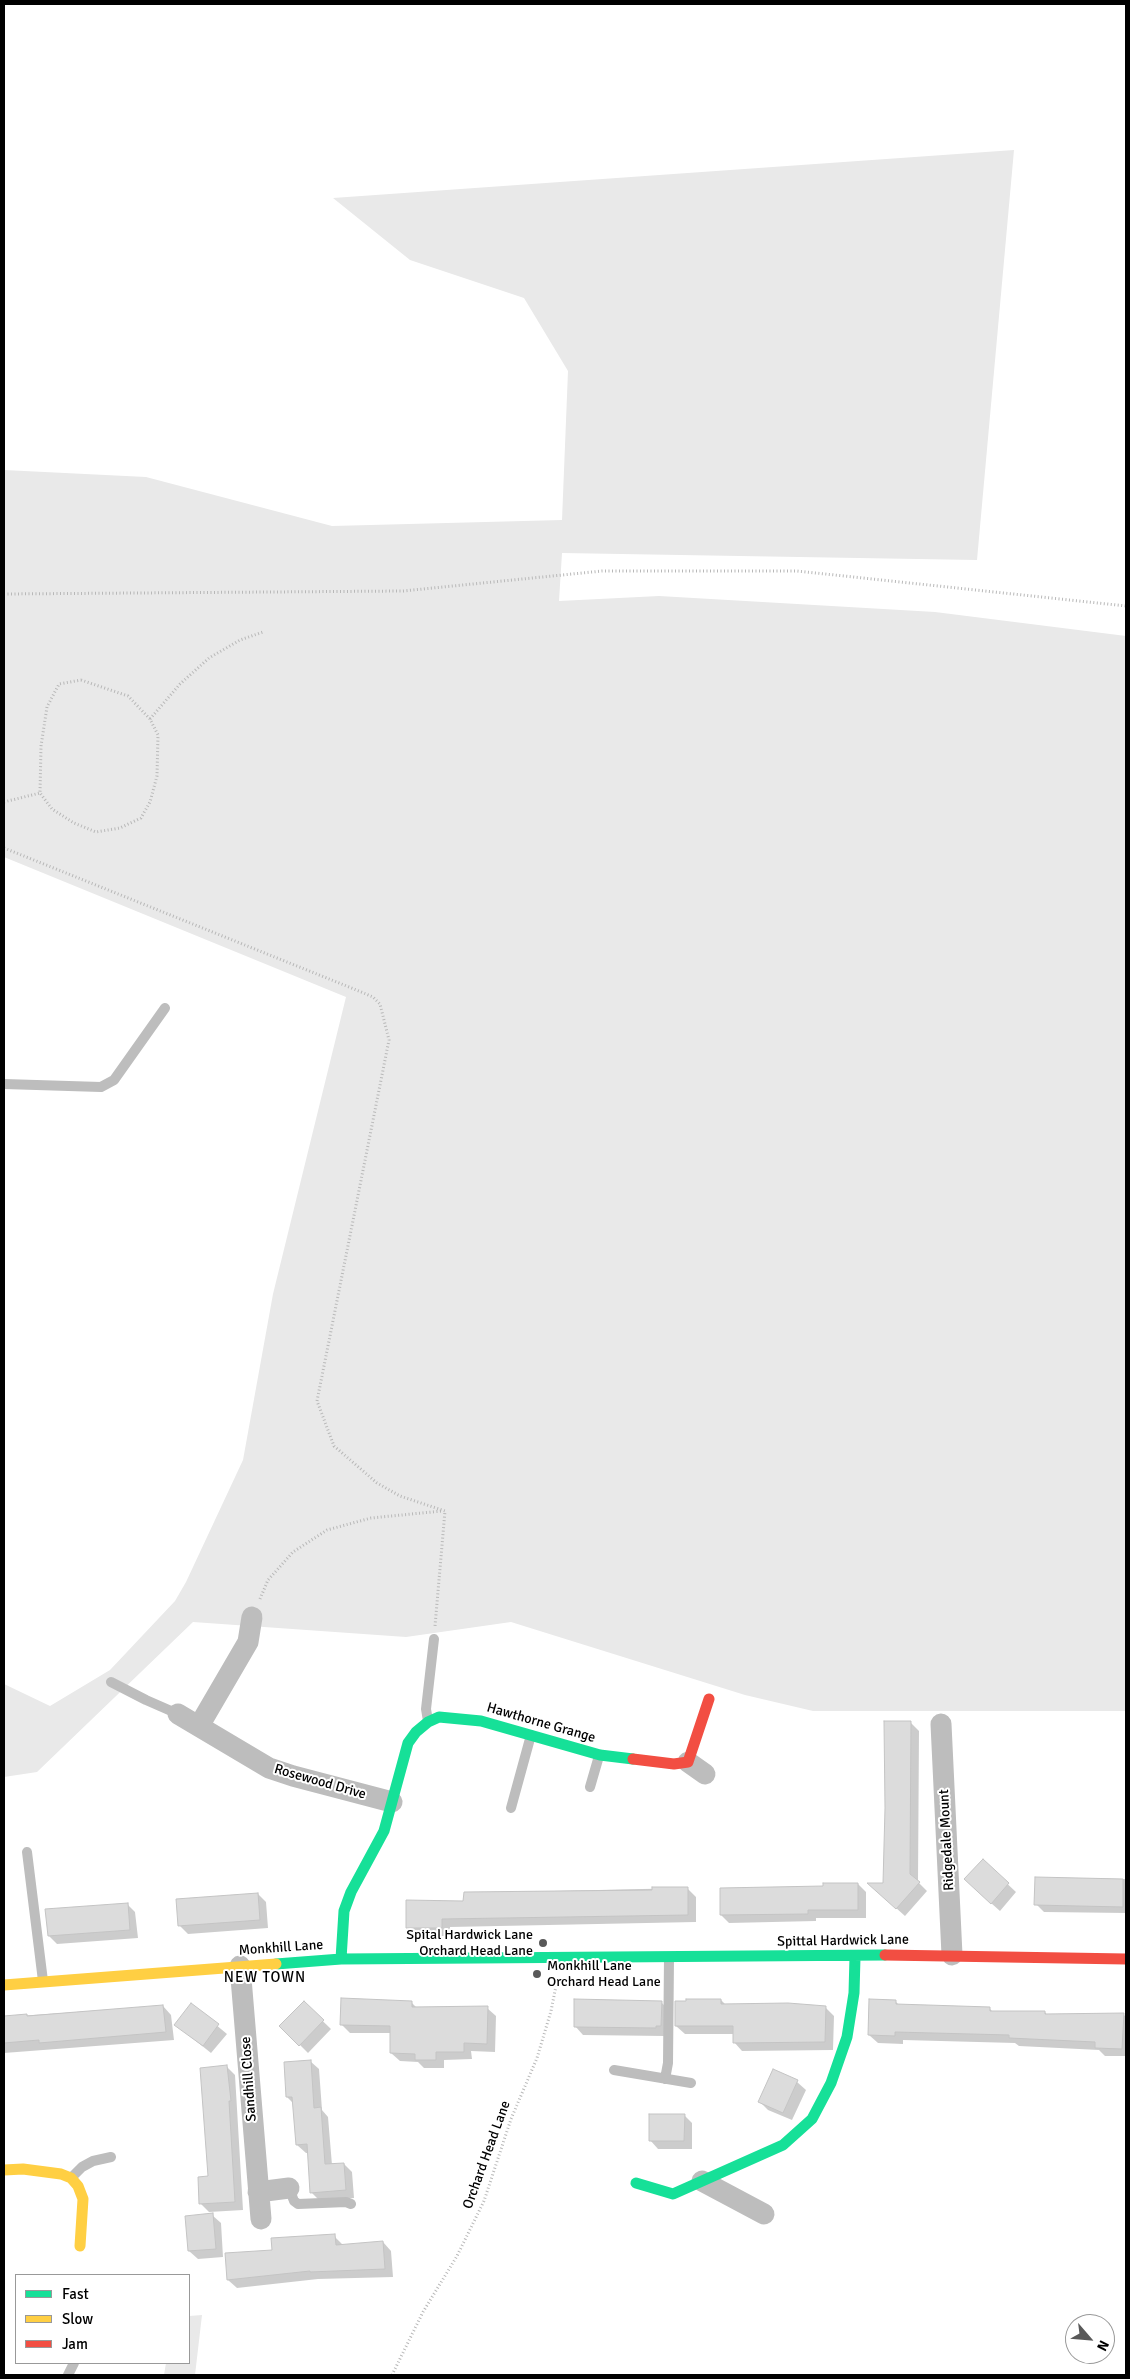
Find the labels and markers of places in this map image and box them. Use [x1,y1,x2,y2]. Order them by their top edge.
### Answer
place label: Spital Hardwick Lane Orchard Head Lane [406,1927,533,1960]
marker: Spital Hardwick Lane Orchard Head Lane [537,1937,549,1949]
place label: Monkhill Lane Orchard Head Lane [547,1958,661,1990]
marker: Monkhill Lane Orchard Head Lane [531,1968,543,1980]

